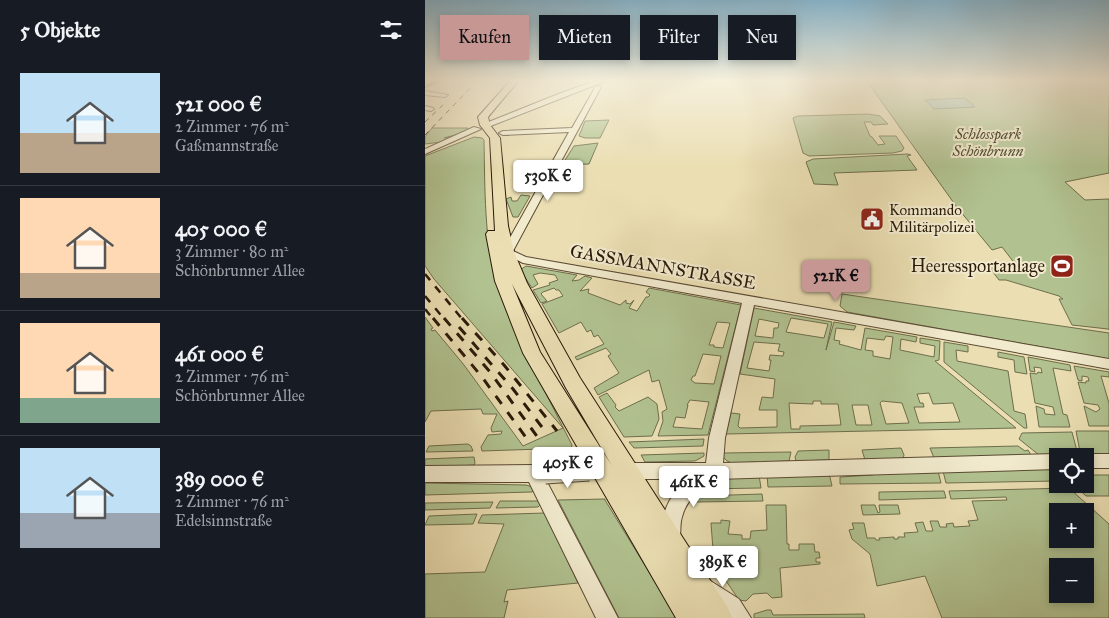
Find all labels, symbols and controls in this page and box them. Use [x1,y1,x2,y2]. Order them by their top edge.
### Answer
chip: Kaufen [440,15,529,60]
chip: Mieten [539,15,630,60]
chip: Filter [640,15,718,60]
chip: Neu [728,15,796,60]
icon: filters [377,16,405,44]
text: 5 Objekte [20,17,100,43]
text: 521 000 € [175,91,262,117]
icon: home [60,93,120,153]
text: 2 Zimmer · 76 m² [175,117,289,136]
park label: Schlosspark Schönbrunn [952,125,1024,160]
text: Gaßmannstraße [175,136,278,155]
pin: 530K € [507,160,589,202]
text: 530K € [524,166,572,185]
place label: Kommando Militärpolizei [889,201,975,236]
public building icon: Kommando Militärpolizei [859,206,885,232]
text: 405 000 € [175,216,267,242]
icon: home [60,218,120,278]
street label: GASSMANNSTRASSE [568,240,758,294]
text: 3 Zimmer · 80 m² [175,242,288,261]
sports icon: Heeressportanlage [1049,253,1075,279]
place label: Heeressportanlage [910,255,1045,278]
pin: 521K € [795,260,877,302]
text: Schönbrunner Allee [175,261,305,280]
text: 521K € [813,266,859,285]
text: 461 000 € [175,341,264,367]
icon: home [60,343,120,403]
text: 2 Zimmer · 76 m² [175,367,289,386]
text: Schönbrunner Allee [175,386,305,405]
pin: 405K € [527,446,609,489]
map controls [1049,448,1094,603]
button: locate [1049,448,1094,493]
text: 405K € [543,453,593,472]
text: 389 000 € [175,466,264,492]
pin: 461K € [653,466,735,508]
icon: home [60,468,120,528]
text: 461K € [670,472,718,491]
text: 2 Zimmer · 76 m² [175,492,289,511]
button: + [1049,503,1094,548]
text: Edelsinnstraße [175,511,272,530]
pin: 389K € [682,546,764,588]
text: 389K € [699,552,747,571]
button: − [1049,558,1094,603]

